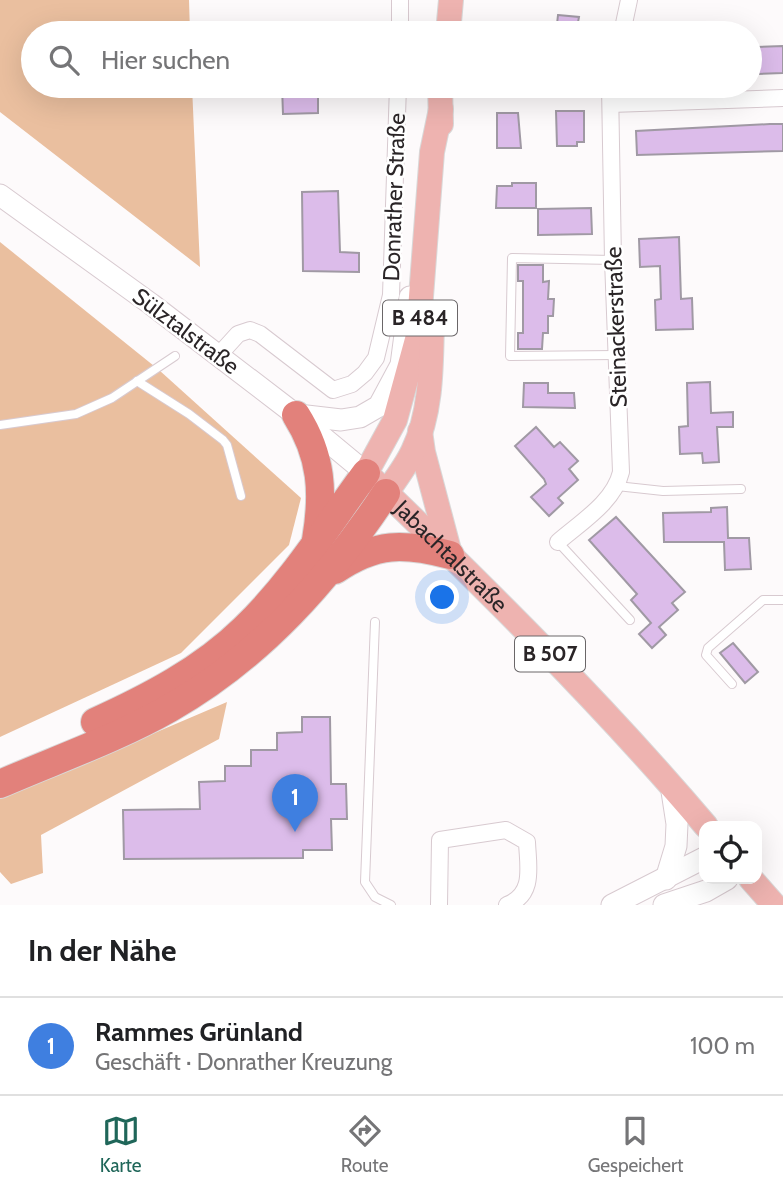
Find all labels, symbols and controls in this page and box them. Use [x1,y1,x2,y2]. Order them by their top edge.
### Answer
search box [21,21,762,98]
icon: search [45,41,83,79]
text: Hier suchen [101,44,230,76]
street label: Donrather Straße [377,112,411,282]
street label: Steinackerstraße [599,246,633,408]
street label: Sülztalstraße [127,282,245,380]
road number: B 484 [383,300,457,336]
street label: Jabachtalstraße [388,494,514,618]
your location [425,580,459,614]
road number: B 507 [515,636,585,672]
pin: 1 [272,774,318,832]
map controls [699,821,762,884]
button: locate [699,821,762,884]
text: In der Nähe [28,932,177,969]
text: Rammes Grünland [95,1016,303,1048]
text: 1 [47,1032,55,1060]
text: 100 m [690,1032,755,1060]
text: Geschäft · Donrather Kreuzung [95,1048,392,1076]
tab: Karte [100,1112,142,1177]
tab: Route [341,1112,388,1177]
tab: Gespeichert [588,1112,683,1177]

